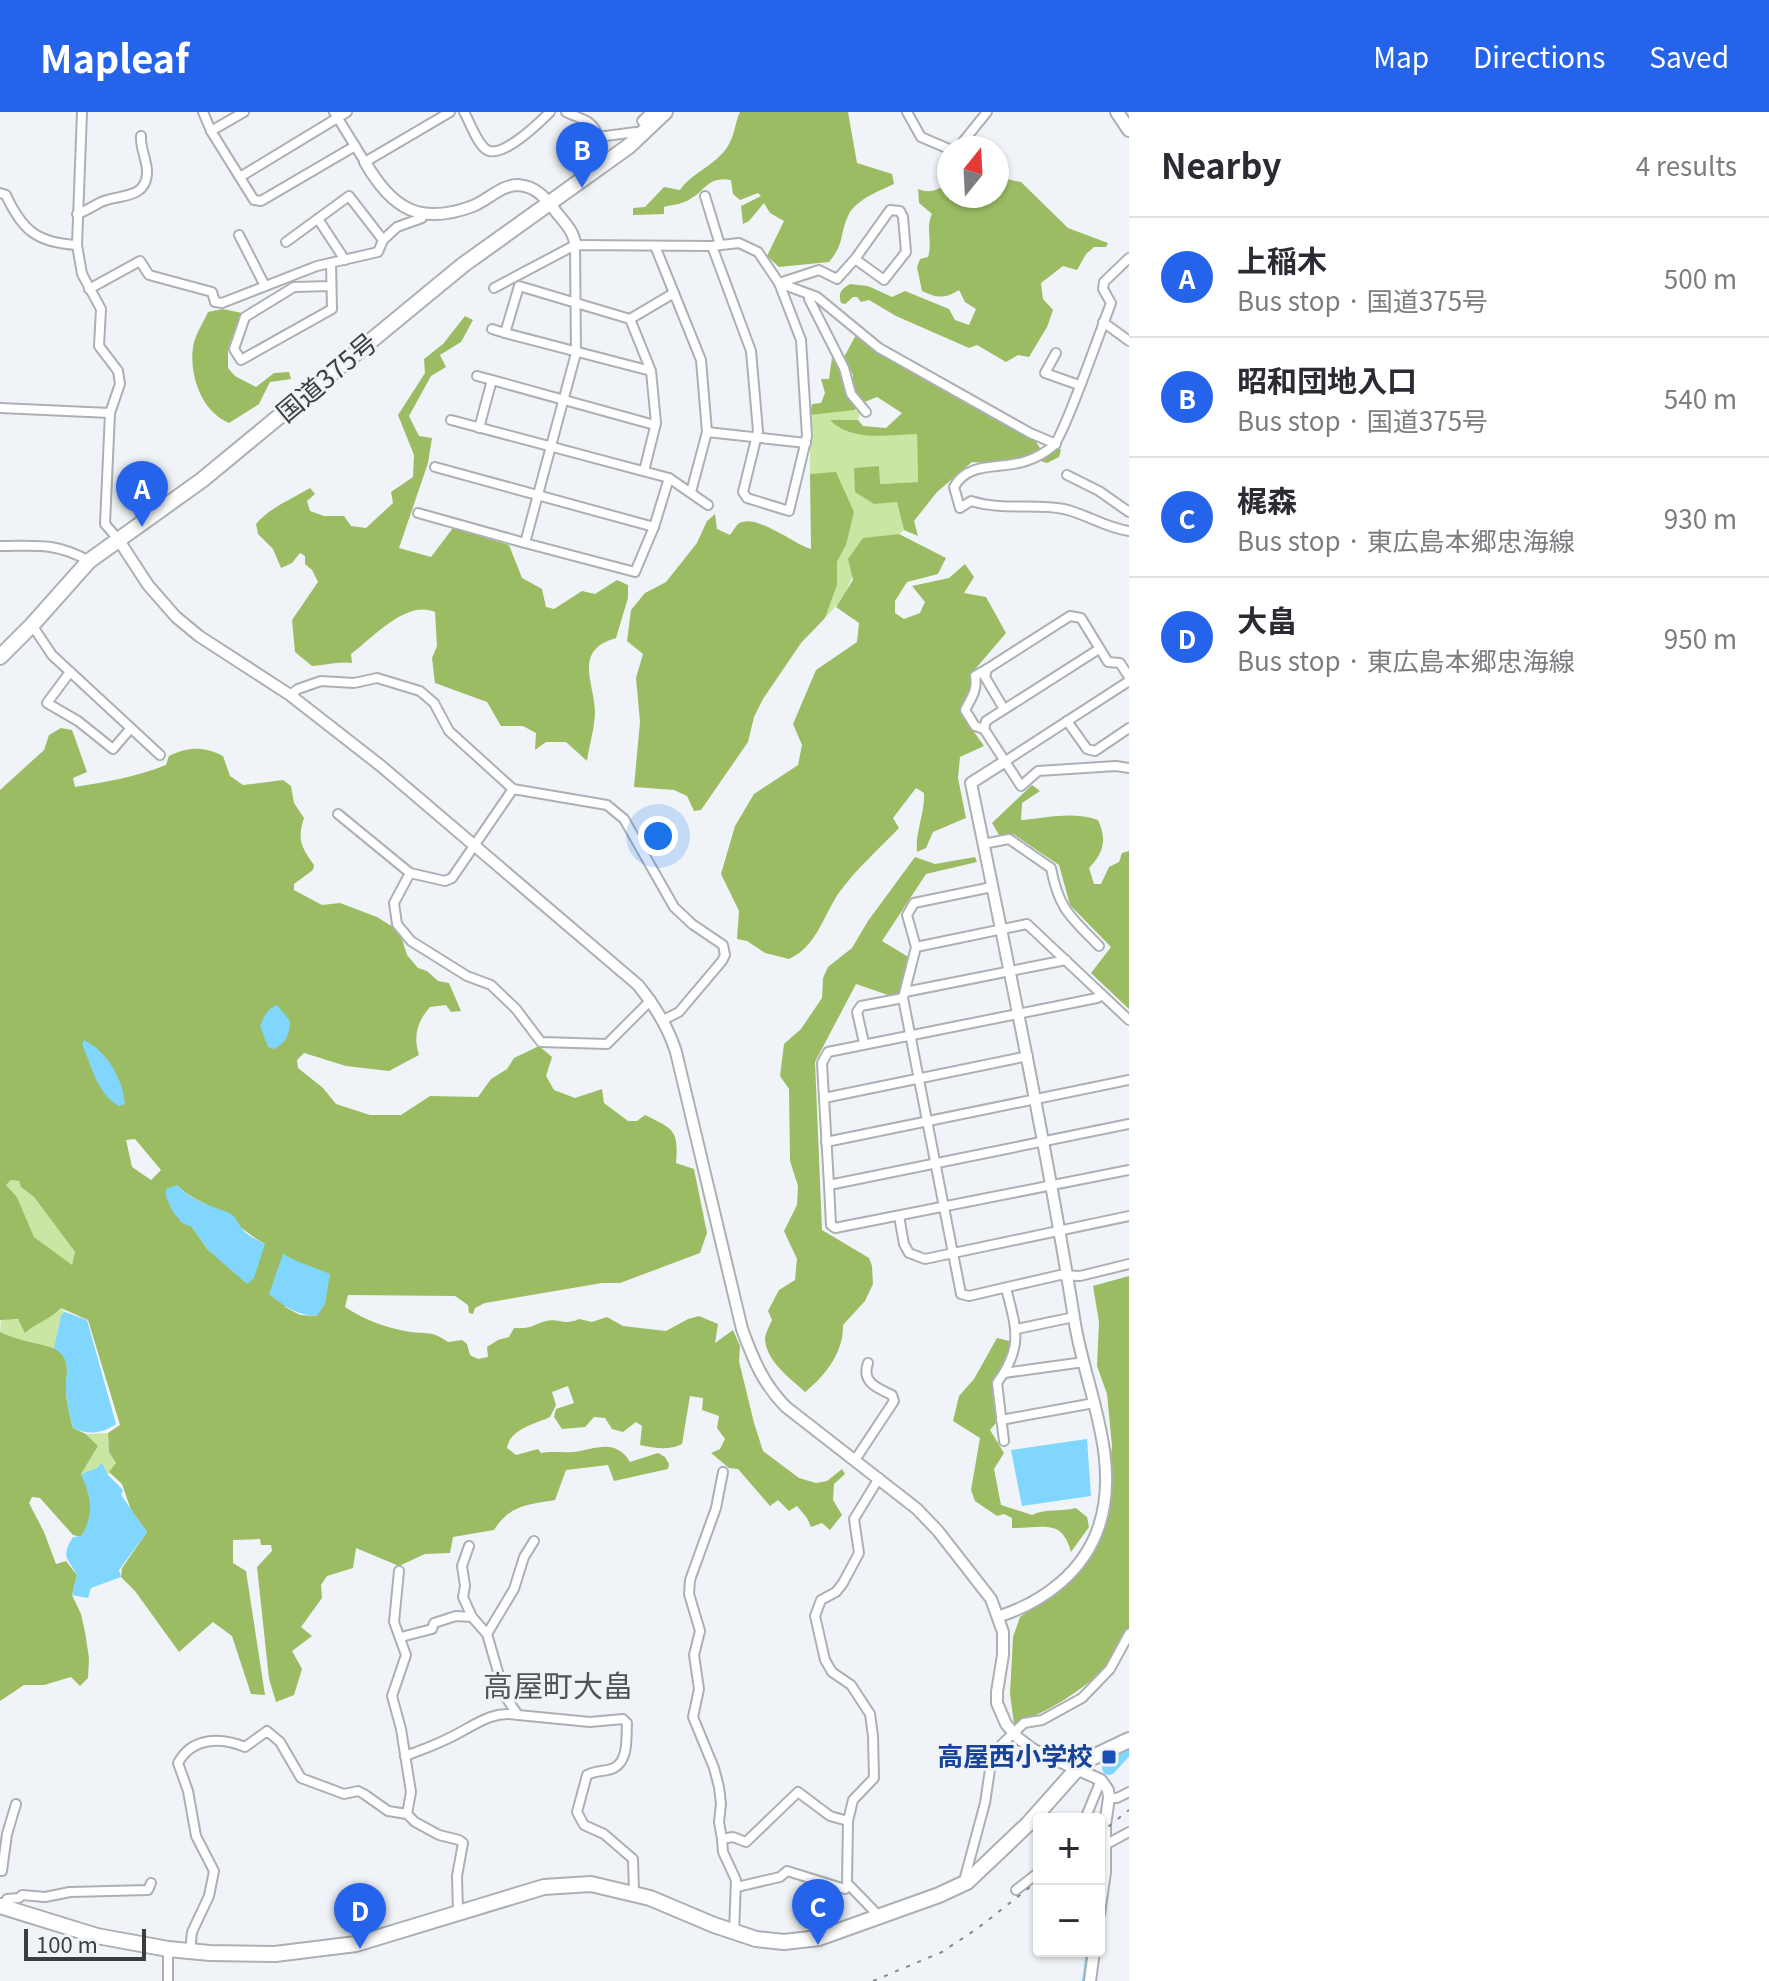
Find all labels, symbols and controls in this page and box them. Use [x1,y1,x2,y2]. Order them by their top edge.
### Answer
text: Mapleaf [40,29,189,84]
text: Map [1373,36,1429,76]
text: Directions [1473,36,1605,76]
text: Saved [1649,36,1729,76]
pin: B [556,122,608,188]
north arrow [937,136,1009,208]
text: Nearby [1161,140,1281,189]
text: 4 results [1636,146,1737,183]
text: 上稲木 [1237,237,1327,281]
text: A [1179,259,1195,296]
text: 500 m [1664,259,1737,296]
text: Bus stop · 国道375号 [1237,281,1488,318]
street label: 国道375号 [267,323,384,429]
text: 昭和団地入口 [1237,357,1417,401]
text: B [1178,379,1196,416]
text: 540 m [1664,379,1737,416]
text: Bus stop · 国道375号 [1237,401,1488,438]
pin: A [116,461,168,527]
text: 梶森 [1237,477,1297,521]
text: C [1178,499,1196,536]
text: 930 m [1664,499,1737,536]
text: Bus stop · 東広島本郷忠海線 [1237,521,1575,558]
text: 大畠 [1237,597,1297,641]
text: D [1178,619,1196,656]
text: 950 m [1664,619,1737,656]
text: Bus stop · 東広島本郷忠海線 [1237,641,1575,678]
your location [638,816,678,856]
district label: 高屋町大畠 [483,1662,633,1706]
place label: 高屋西小学校 [937,1736,1093,1773]
marker: 高屋西小学校 [1100,1748,1118,1766]
map controls [1033,1813,1105,1957]
button: + [1033,1813,1105,1885]
pin: C [792,1879,844,1945]
pin: D [334,1883,386,1949]
button: − [1033,1885,1105,1957]
scale bar [24,1925,146,1961]
text: 100 m [36,1927,98,1959]

